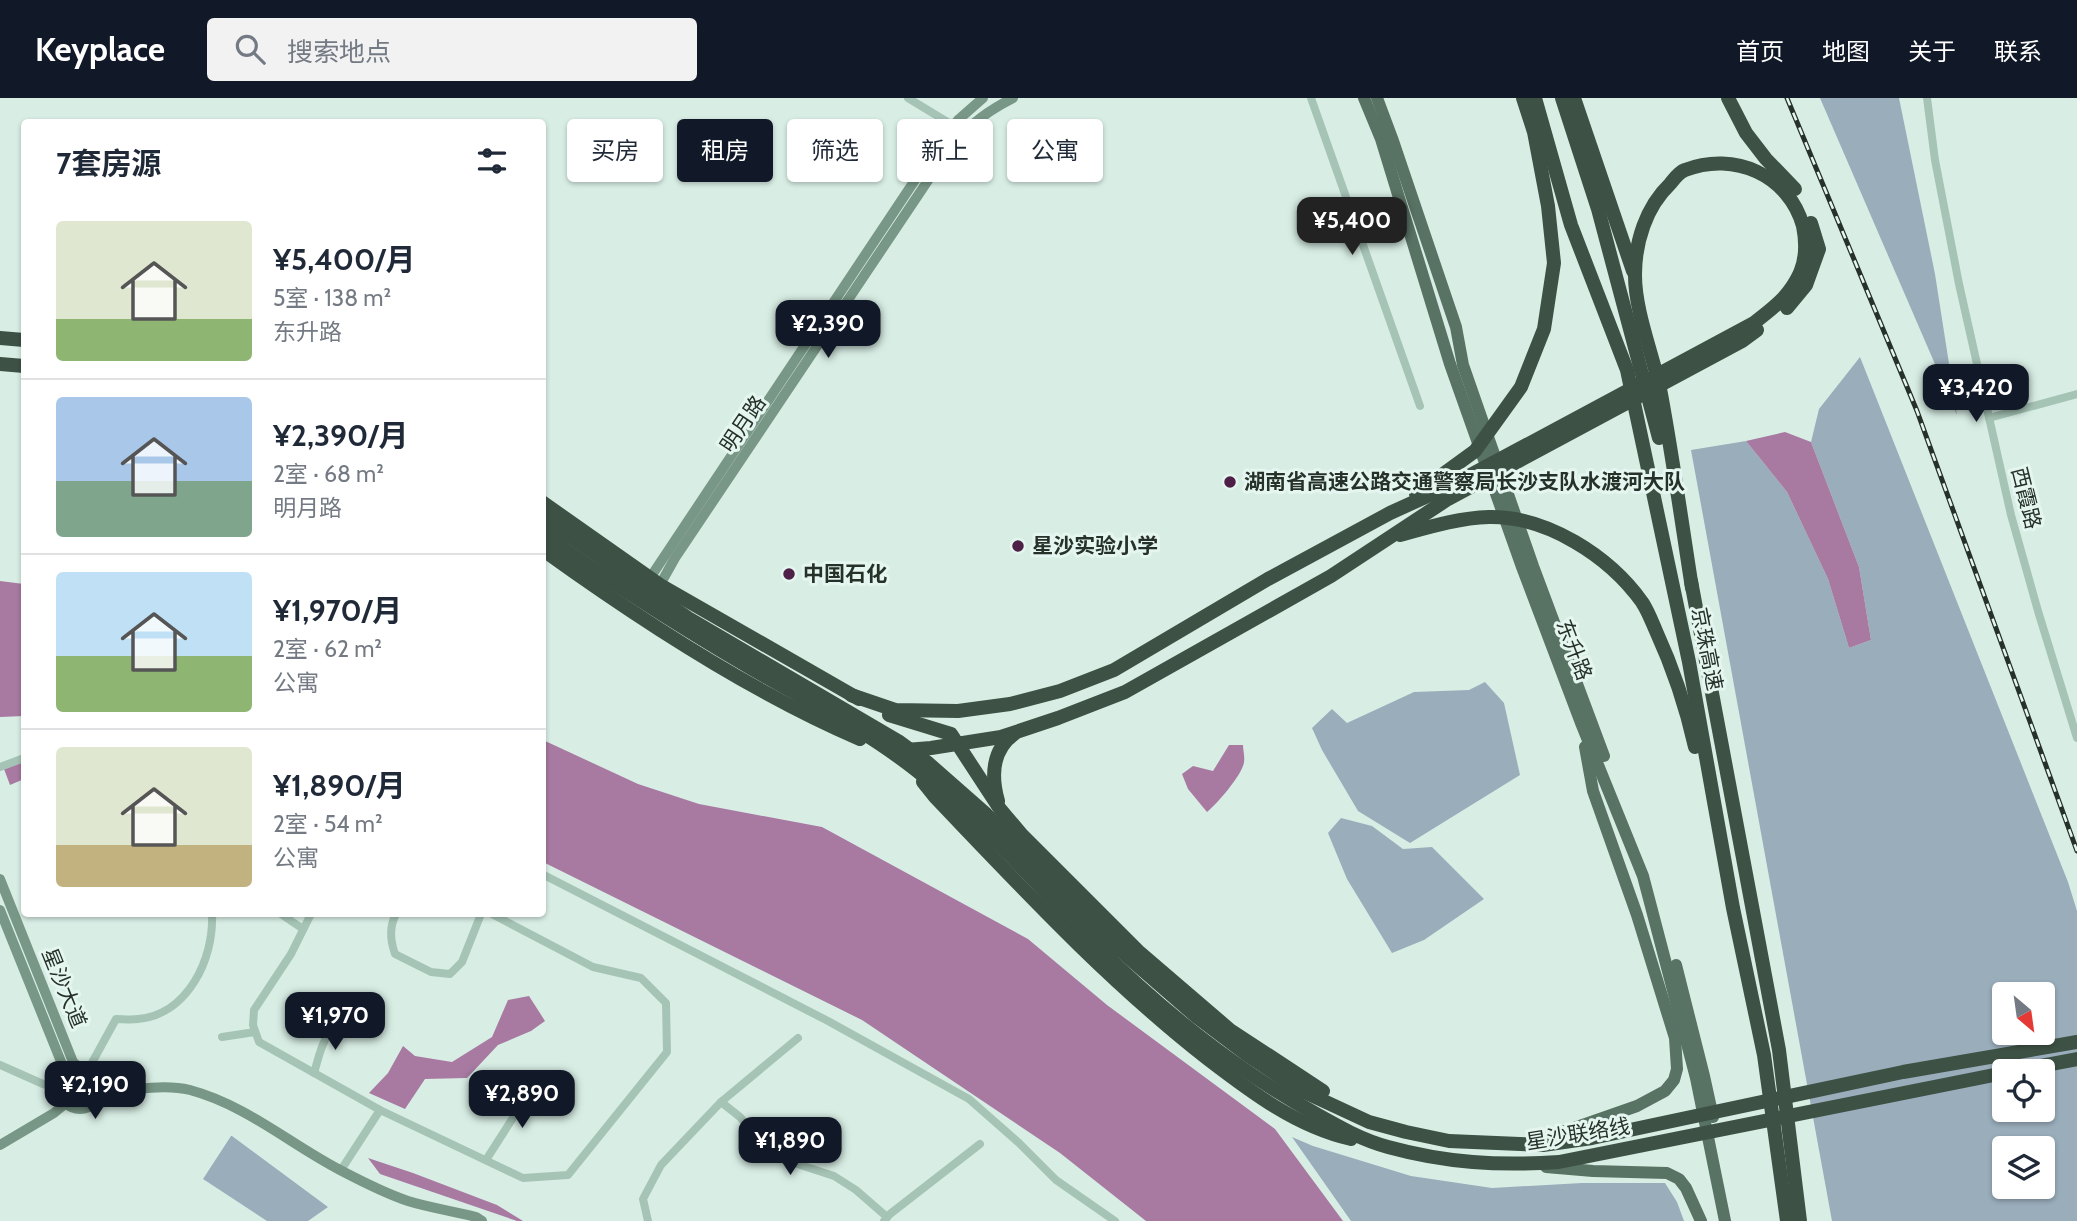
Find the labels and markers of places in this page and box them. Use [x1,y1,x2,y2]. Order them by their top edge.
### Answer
pin: ¥5,400 [1295,198,1409,257]
pin: ¥2,390 [771,300,885,360]
pin: ¥3,420 [1919,364,2033,424]
place label: 湖南省高速公路交通警察局长沙支队水渡河大队 [1244,469,1685,494]
marker: 湖南省高速公路交通警察局长沙支队水渡河大队 [1222,474,1238,490]
place label: 星沙实验小学 [1032,533,1158,558]
marker: 星沙实验小学 [1010,538,1026,554]
place label: 中国石化 [803,561,887,586]
marker: 中国石化 [781,566,797,582]
pin: ¥1,970 [278,992,392,1052]
pin: ¥2,190 [38,1062,152,1121]
pin: ¥2,890 [465,1070,579,1130]
pin: ¥1,890 [733,1118,847,1177]

